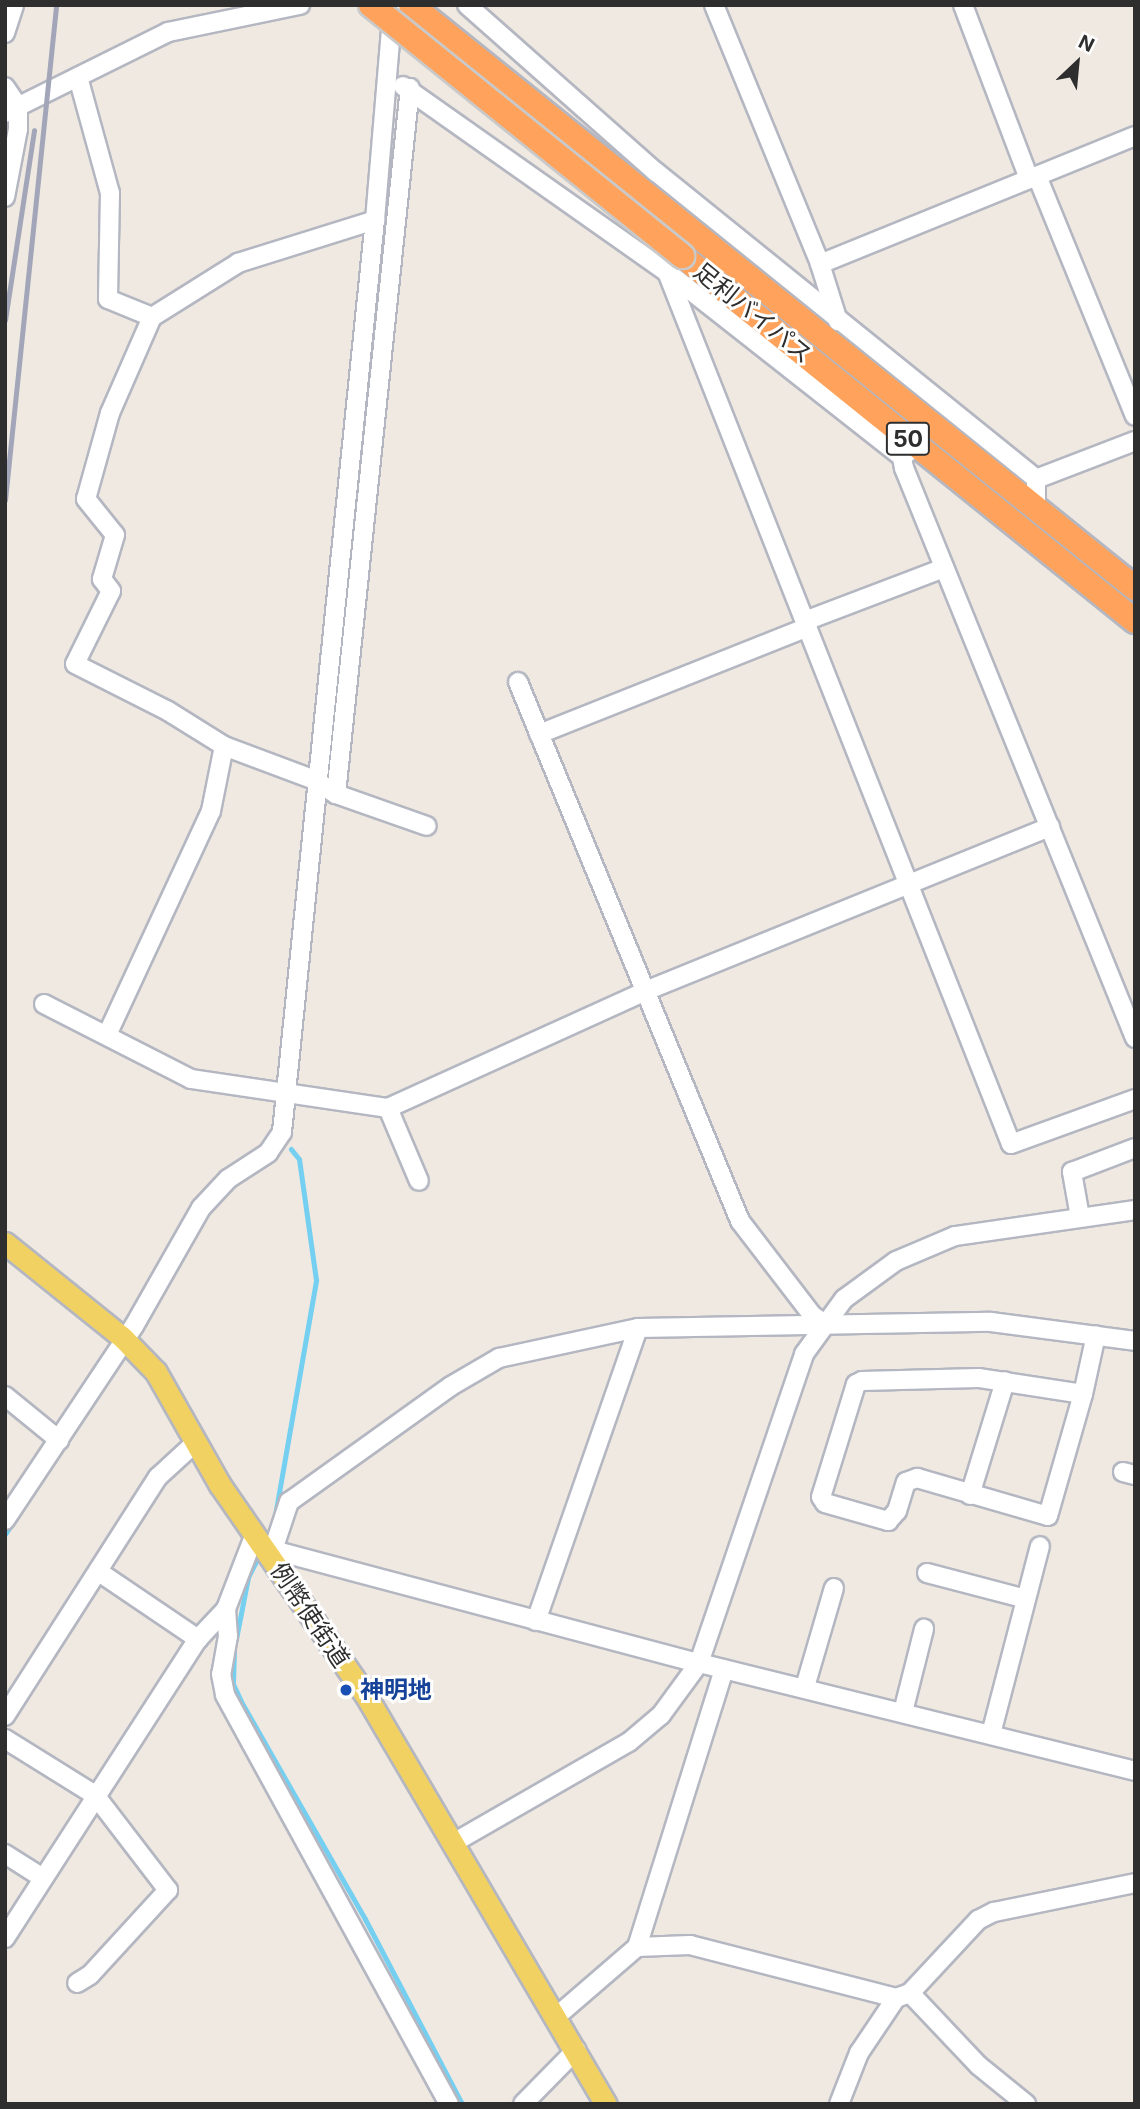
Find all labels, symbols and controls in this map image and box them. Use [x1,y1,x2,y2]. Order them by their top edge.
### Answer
north arrow [1042,28,1112,98]
text: N [1075,30,1098,57]
street label: 足利バイパス [688,256,818,370]
road number: 50 [885,420,931,458]
street label: 例幣使街道 [265,1557,355,1673]
place label: 神明地 [360,1676,432,1704]
marker: 神明地 [338,1682,354,1698]

